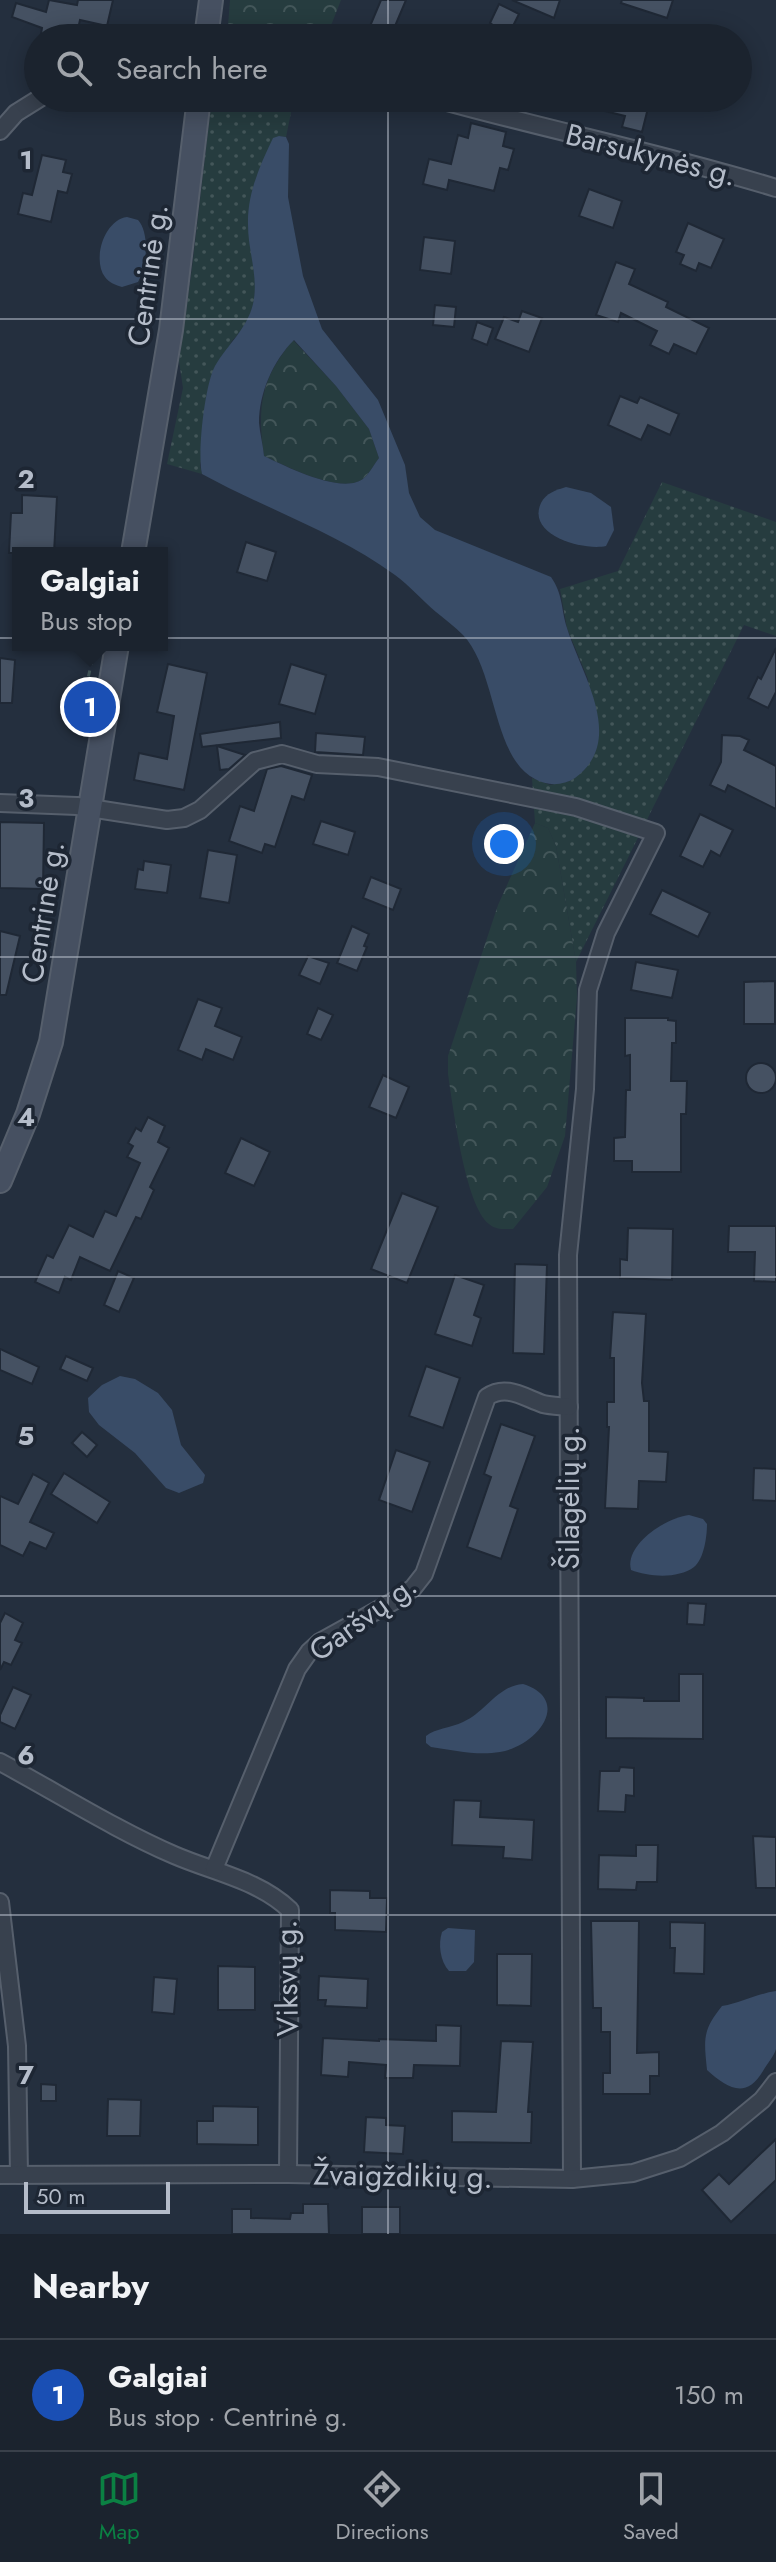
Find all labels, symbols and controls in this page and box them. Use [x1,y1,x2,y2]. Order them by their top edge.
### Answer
search box [24,24,752,112]
icon: search [52,46,96,90]
text: Search here [116,47,268,90]
street label: Barsukynės g. [561,113,741,196]
text: 1 [19,141,33,179]
street label: Centrinė g. [116,201,179,349]
text: 2 [17,460,35,498]
popup [12,547,168,651]
text: Galgiai [40,559,140,602]
text: Bus stop [40,602,132,640]
pin: 1 [64,677,116,737]
text: 3 [18,779,34,817]
your location [484,824,524,864]
street label: Centrinė g. [10,838,75,986]
text: 4 [17,1098,35,1136]
text: 5 [18,1417,34,1455]
street label: Šilagėlių g. [547,1426,590,1570]
street label: Garšvų g. [300,1564,426,1671]
text: 6 [17,1736,35,1774]
street label: Viksvų g. [264,1919,309,2037]
text: 7 [18,2056,34,2094]
street label: Žvaigždikių g. [313,2152,493,2199]
scale bar [24,2178,170,2214]
text: 50 m [36,2180,85,2212]
text: Nearby [32,2262,149,2311]
text: Galgiai [108,2355,208,2398]
text: 1 [51,2376,65,2414]
text: 150 m [674,2376,744,2414]
text: Bus stop · Centrinė g. [108,2398,348,2436]
tab: Map [97,2467,141,2547]
tab: Directions [336,2467,429,2547]
tab: Saved [623,2467,679,2547]

